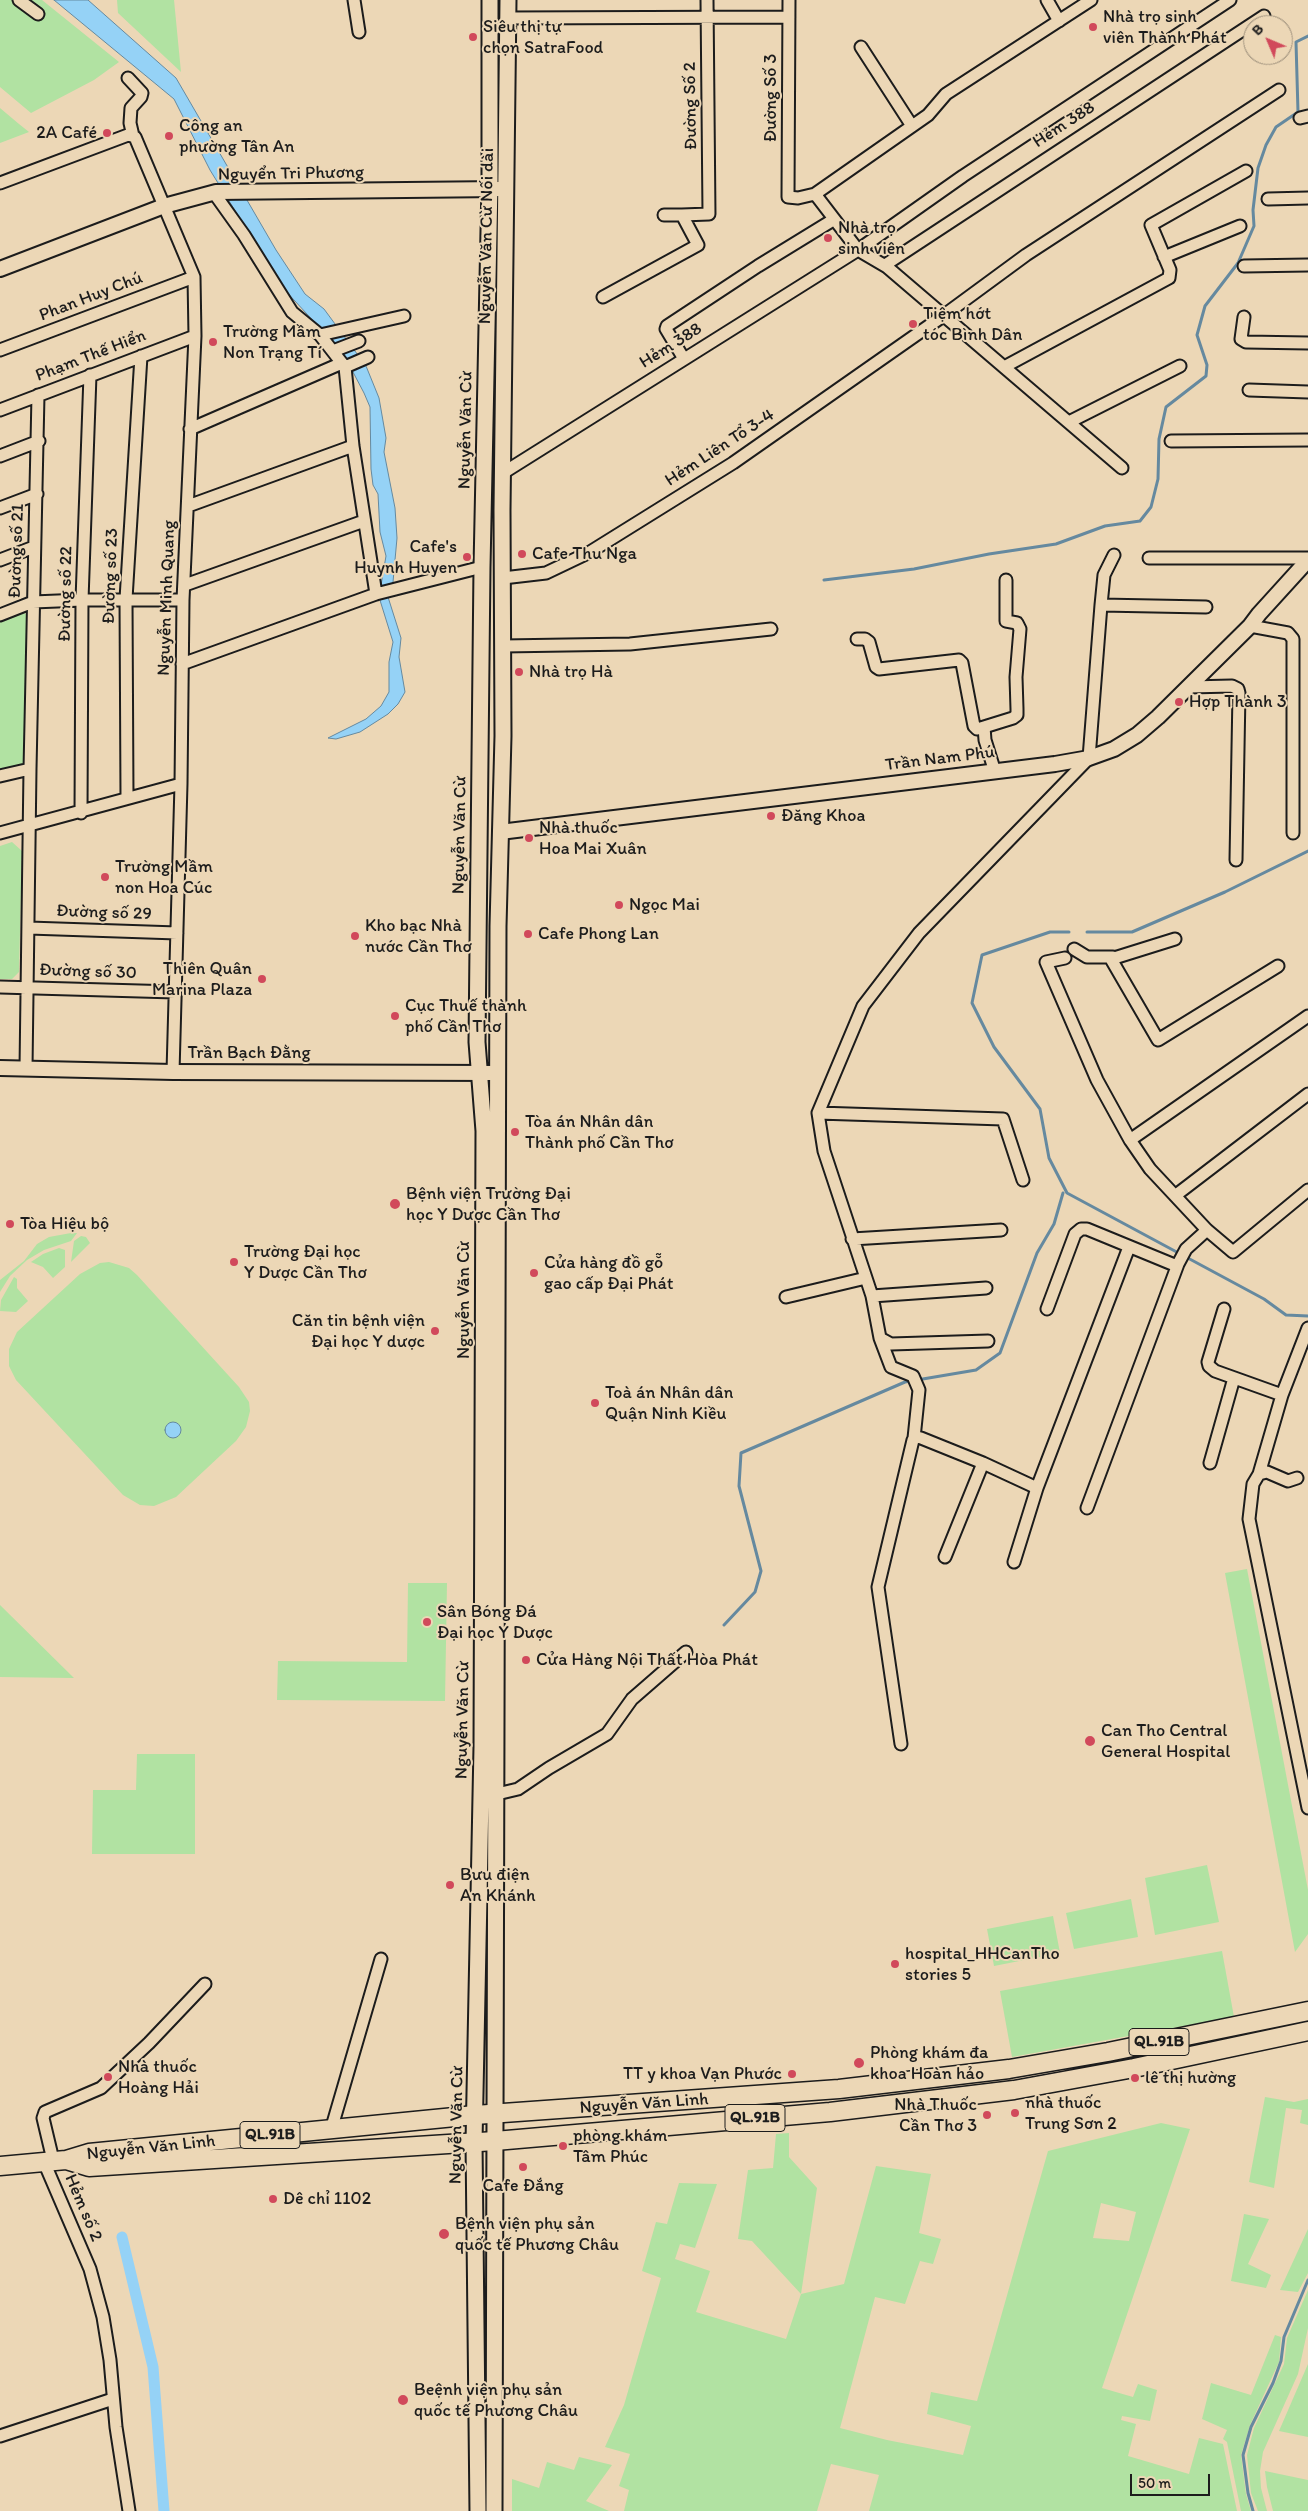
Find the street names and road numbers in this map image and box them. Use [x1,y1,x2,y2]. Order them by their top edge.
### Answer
street label: Đường Số 3 [760,54,782,142]
street label: Đường Số 2 [679,62,703,150]
street label: Hẻm 388 [1029,97,1099,153]
street label: Nguyễn Văn Cừ Nối dài [475,148,499,324]
street label: Nguyển Tri Phương [218,162,364,186]
street label: Phan Huy Chú [36,267,146,327]
street label: Hẻm 388 [636,318,706,374]
street label: Phạm Thế Hiển [33,325,149,387]
street label: Nguyễn Văn Cừ [454,371,478,489]
street label: Hẻm Liên Tổ 3-4 [661,405,779,491]
street label: Đường số 21 [5,503,29,599]
street label: Nguyễn Minh Quang [153,520,181,676]
street label: Đường số 23 [99,528,123,624]
street label: Đường số 22 [54,546,78,642]
street label: Trần Nam Phú [884,742,996,776]
street label: Nguyễn Văn Cừ [448,776,472,894]
street label: Đường số 29 [56,901,152,925]
street label: Đường số 30 [39,960,137,984]
street label: Trần Bạch Đằng [187,1042,311,1064]
street label: Nguyễn Văn Cừ [453,1241,475,1359]
street label: Nguyễn Văn Cừ [451,1661,475,1779]
road number: QL.91B [1129,2028,1189,2056]
street label: Nguyễn Văn Cừ [445,2066,469,2184]
street label: Nguyễn Văn Linh [579,2089,709,2119]
road number: QL.91B [725,2104,785,2132]
road number: QL.91B [240,2122,300,2148]
street label: Nguyễn Văn Linh [86,2131,216,2165]
street label: Hẻm số 2 [59,2171,107,2245]

